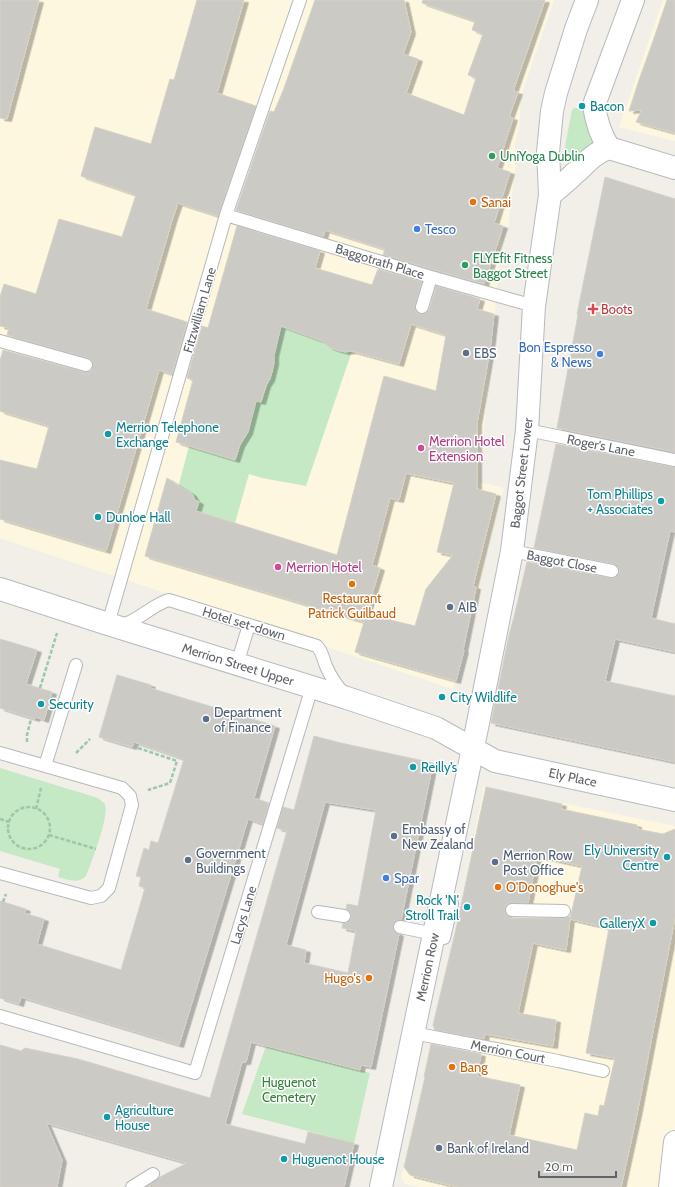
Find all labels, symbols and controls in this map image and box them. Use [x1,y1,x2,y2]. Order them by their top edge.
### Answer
place label: Bacon [590,98,624,114]
marker: Bacon [577,101,587,111]
place label: UniYoga Dublin [500,148,585,164]
marker: UniYoga Dublin [487,151,497,161]
place label: Sanai [481,194,511,210]
marker: Sanai [468,197,478,207]
place label: Tesco [425,221,456,237]
marker: Tesco [412,224,422,234]
street label: Baggotrath Place [334,240,427,282]
place label: FLYEfit Fitness Baggot Street [473,250,553,281]
marker: FLYEfit Fitness Baggot Street [460,260,470,270]
street label: Fitzwilliam Lane [179,265,219,355]
place label: Boots [601,301,633,317]
marker: Boots [588,304,598,314]
place label: Bon Espresso & News [519,339,593,370]
place label: EBS [474,345,497,361]
marker: EBS [461,348,471,358]
marker: Bon Espresso & News [595,349,605,359]
street label: Baggot Street Lower [506,416,536,529]
place label: Merrion Telephone Exchange [116,419,219,450]
marker: Merrion Telephone Exchange [103,429,113,439]
street label: Roger's Lane [566,431,637,460]
place label: Merrion Hotel Extension [429,433,504,464]
marker: Merrion Hotel Extension [416,443,426,453]
place label: Tom Phillips + Associates [587,486,654,517]
marker: Tom Phillips + Associates [656,496,666,506]
place label: Dunloe Hall [106,509,171,525]
marker: Dunloe Hall [93,512,103,522]
street label: Baggot Close [525,546,599,576]
place label: Merrion Hotel [286,559,361,575]
marker: Merrion Hotel [273,562,283,572]
marker: Restaurant Patrick Guilbaud [347,579,357,589]
place label: Restaurant Patrick Guilbaud [308,590,396,621]
place label: AIB [458,599,477,615]
marker: AIB [445,602,455,612]
street label: Hotel set-down [201,603,287,643]
street label: Merrion Street Upper [180,639,297,689]
place label: City Wildlife [450,689,517,705]
marker: City Wildlife [437,692,447,702]
place label: Security [49,696,94,712]
marker: Security [36,699,46,709]
place label: Department of Finance [214,704,282,735]
marker: Department of Finance [201,714,211,724]
place label: Reilly’s [421,759,458,775]
marker: Reilly’s [408,762,418,772]
street label: Ely Place [547,764,599,790]
place label: Embassy of New Zealand [402,821,473,852]
marker: Embassy of New Zealand [389,831,399,841]
place label: Ely University Centre [584,842,659,873]
place label: Government Buildings [196,845,266,876]
place label: Merrion Row Post Office [503,847,573,878]
marker: Ely University Centre [662,852,672,862]
marker: Government Buildings [183,855,193,865]
marker: Merrion Row Post Office [490,857,500,867]
place label: Spar [394,870,420,886]
marker: Spar [381,873,391,883]
place label: O'Donoghue's [506,879,584,895]
marker: O'Donoghue's [493,882,503,892]
street label: Lacys Lane [227,884,260,946]
place label: Rock 'N' Stroll Trail [405,892,459,923]
marker: Rock 'N' Stroll Trail [462,902,472,912]
place label: GalleryX [600,915,645,931]
marker: GalleryX [648,918,658,928]
street label: Merrion Row [412,931,442,1003]
place label: Hugo's [324,970,362,986]
marker: Hugo's [364,973,374,983]
street label: Merrion Court [469,1036,547,1066]
place label: Bang [460,1059,488,1075]
marker: Bang [447,1062,457,1072]
park label: Huguenot Cemetery [262,1074,317,1105]
place label: Agriculture House [115,1102,174,1133]
marker: Agriculture House [102,1112,112,1122]
place label: Bank of Ireland [447,1140,529,1156]
marker: Bank of Ireland [434,1143,444,1153]
place label: Huguenot House [292,1151,385,1167]
scale bar [539,1153,616,1179]
marker: Huguenot House [279,1154,289,1164]
text: 20 m [545,1159,573,1174]

